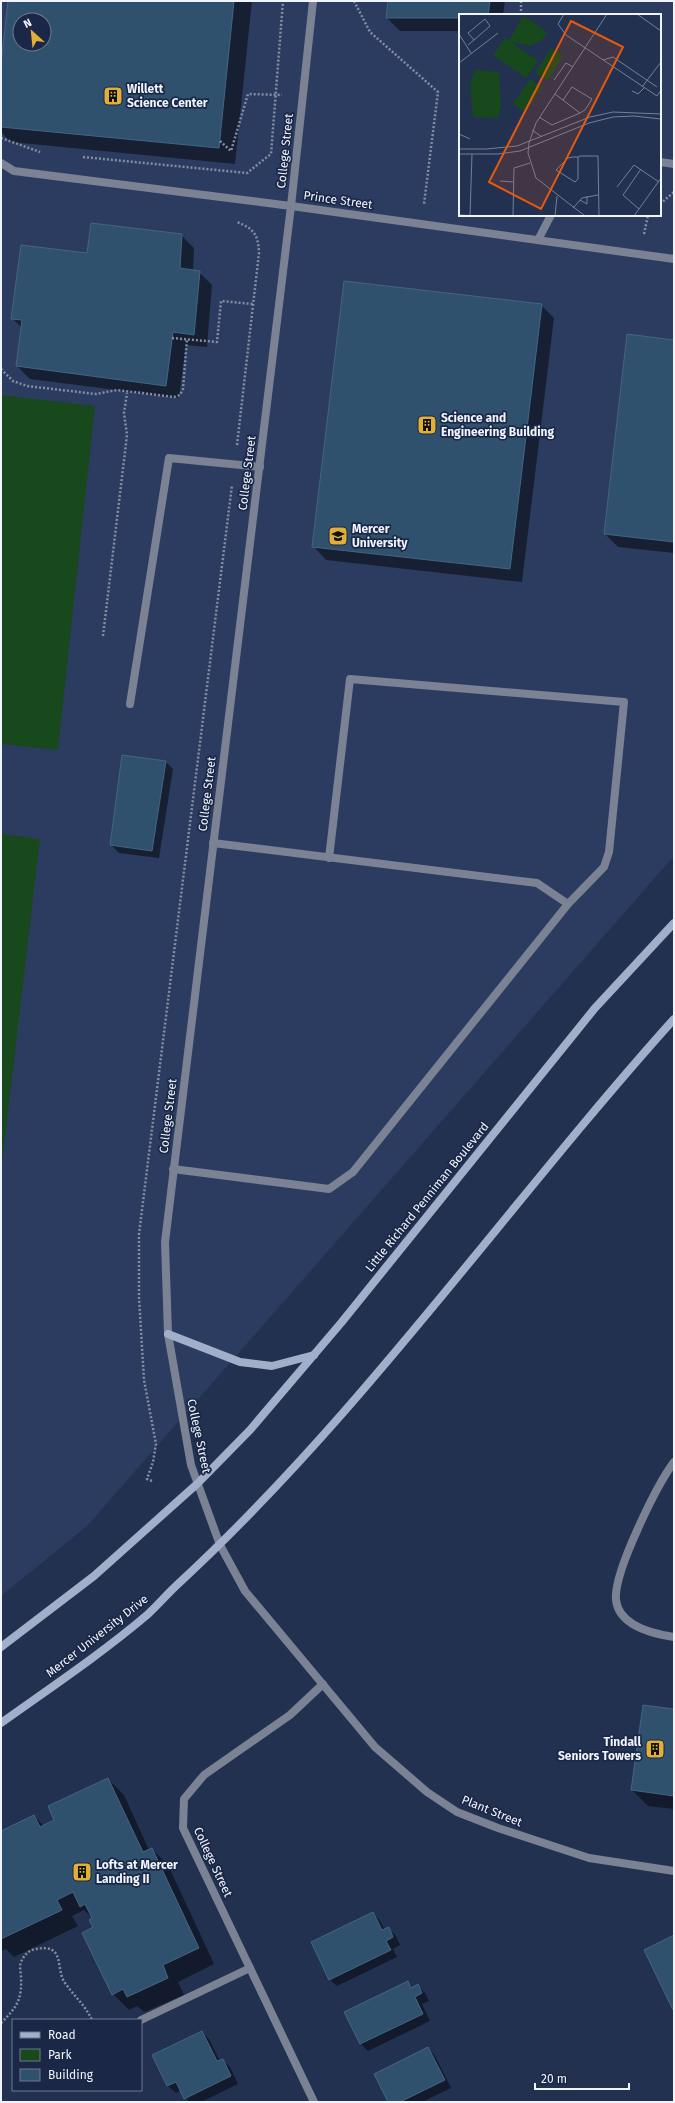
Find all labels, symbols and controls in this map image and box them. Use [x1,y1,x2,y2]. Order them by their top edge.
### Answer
north arrow [12,12,52,52]
inset map [459,14,661,216]
text: N [21,16,34,31]
place label: Willett Science Center [127,82,208,110]
building icon: Willett Science Center [102,85,124,107]
street label: College Street [274,112,296,189]
street label: Prince Street [303,188,374,212]
place label: Science and Engineering Building [441,411,555,439]
building icon: Science and Engineering Building [416,414,438,436]
street label: College Street [235,434,259,511]
place label: Mercer University [352,522,408,550]
school or university icon: Mercer University [327,525,349,547]
street label: College Street [195,755,219,832]
street label: College Street [156,1077,180,1154]
street label: Little Richard Penniman Boulevard [362,1119,492,1275]
street label: College Street [184,1398,214,1475]
street label: Mercer University Drive [43,1592,151,1680]
place label: Tindall Seniors Towers [558,1735,641,1763]
building icon: Tindall Seniors Towers [644,1738,666,1760]
street label: Plant Street [460,1793,525,1830]
street label: College Street [191,1825,236,1900]
place label: Lofts at Mercer Landing II [96,1858,178,1886]
building icon: Lofts at Mercer Landing II [71,1861,93,1883]
legend [12,2019,142,2091]
text: Road [48,2028,76,2042]
text: Park [48,2048,72,2062]
scale bar [535,2065,629,2091]
text: Building [48,2068,94,2082]
text: 20 m [541,2072,567,2086]

